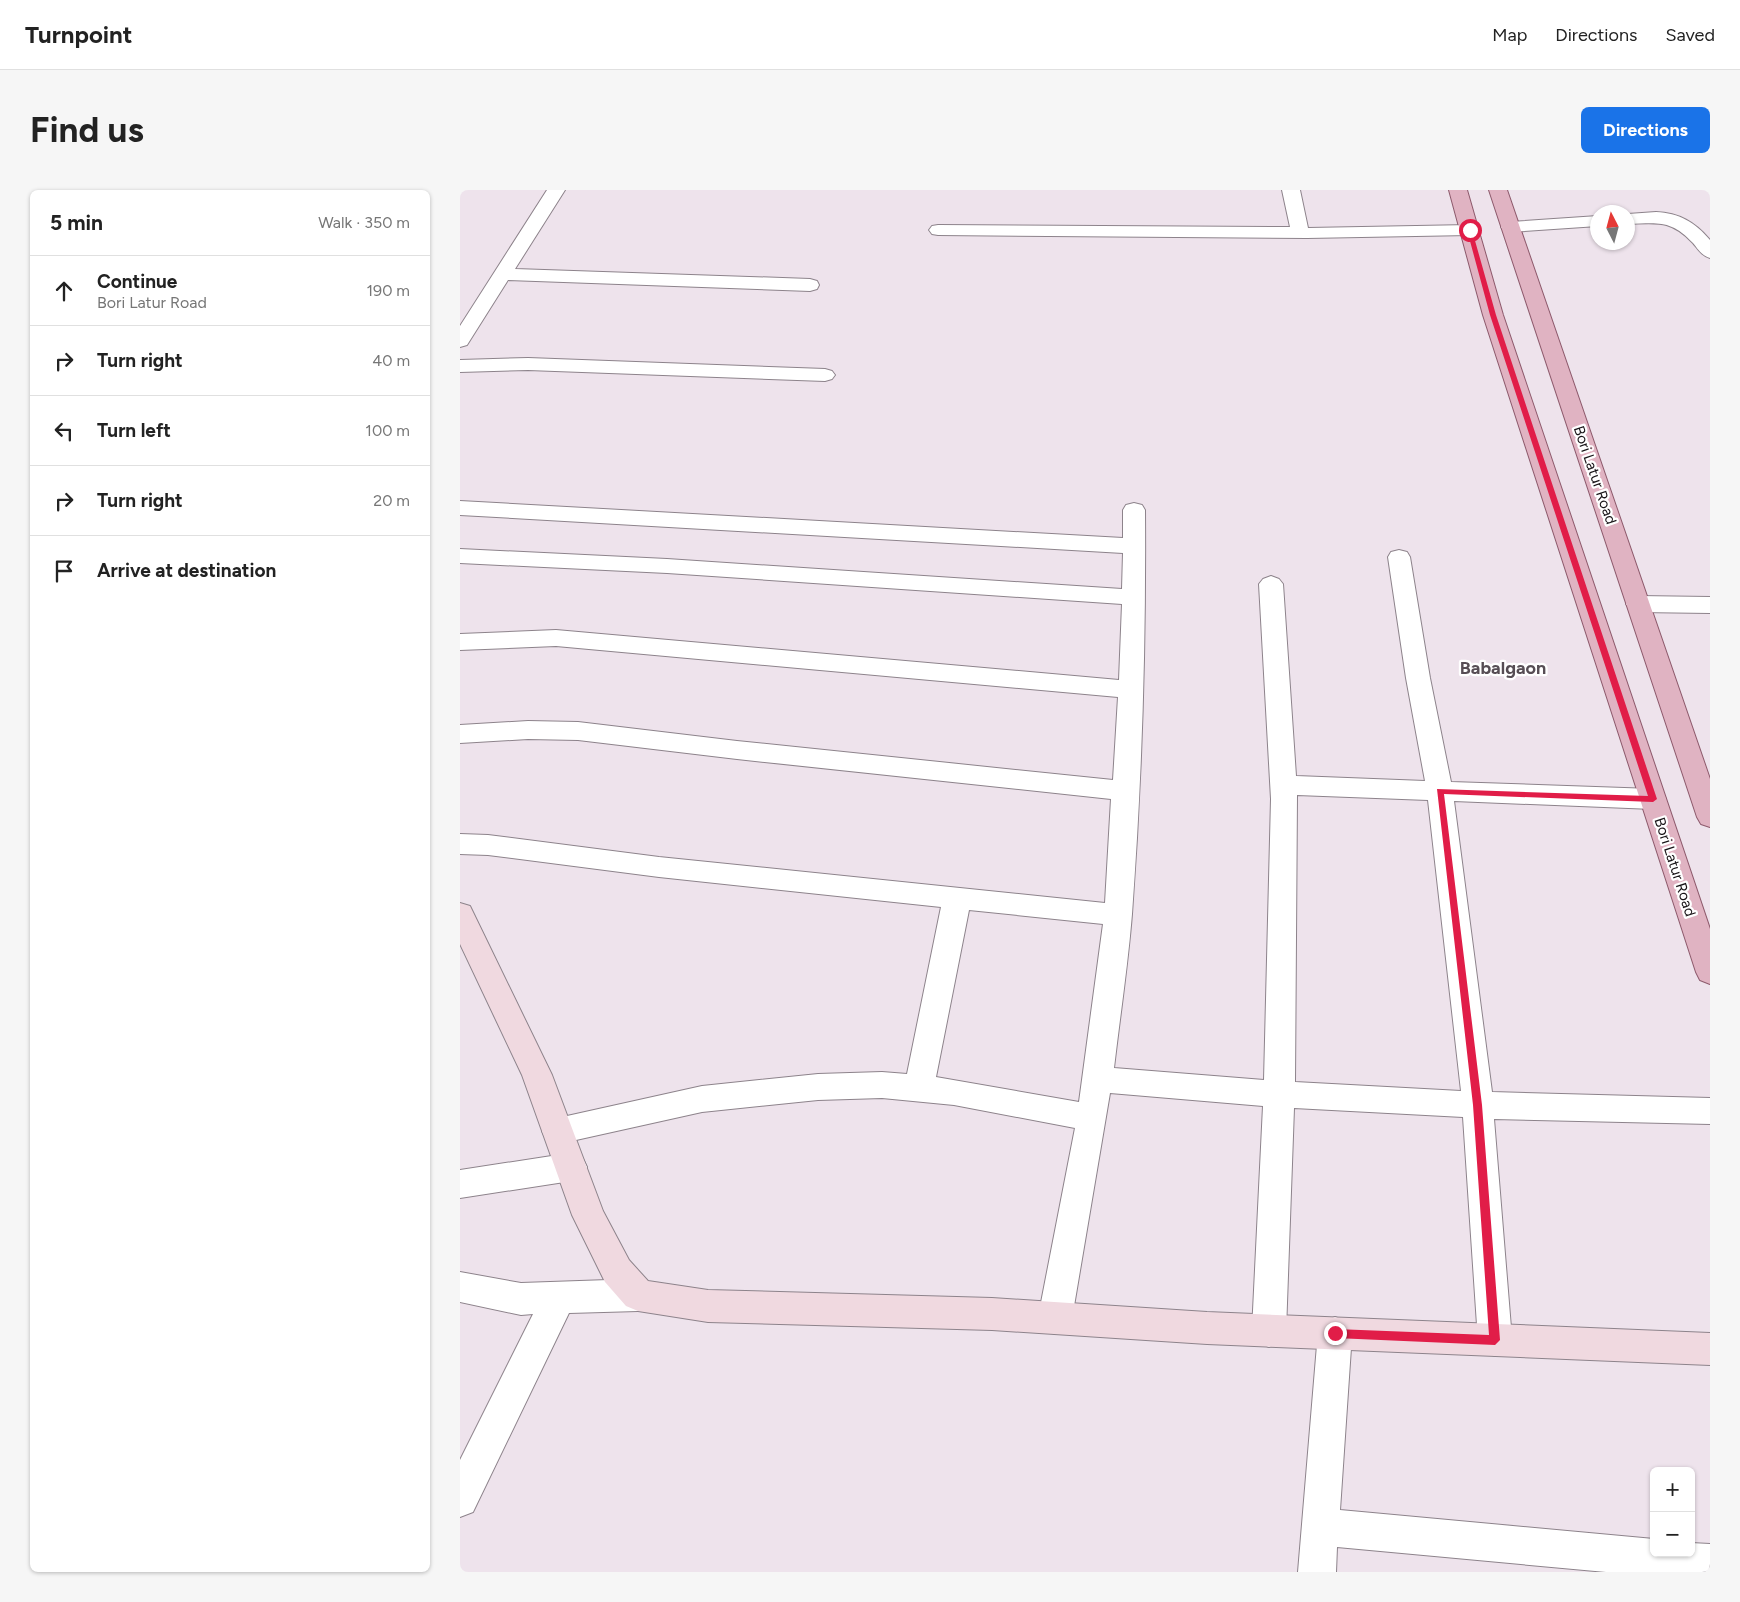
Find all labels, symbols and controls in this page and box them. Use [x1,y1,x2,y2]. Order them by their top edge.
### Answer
text: Turnpoint [25,20,132,49]
text: Map [1492,24,1527,46]
text: Directions [1555,24,1637,46]
text: Saved [1665,24,1715,46]
button: Directions [1581,107,1710,153]
text: Find us [30,109,144,151]
north arrow [1590,205,1635,250]
text: 5 min [50,210,103,235]
text: Walk · 350 m [318,213,410,232]
route start [1459,219,1482,242]
text: Continue [97,270,177,293]
icon: ahead [50,277,78,305]
text: 190 m [367,281,410,300]
text: Bori Latur Road [97,293,207,312]
icon: right [50,347,78,375]
text: Turn right [97,349,183,372]
text: 40 m [372,351,410,370]
icon: left [50,417,78,445]
text: Turn left [97,419,171,442]
text: 100 m [365,421,410,440]
street label: Bori Latur Road [1570,423,1620,527]
icon: right [50,487,78,515]
text: Turn right [97,489,183,512]
text: 20 m [373,491,410,510]
icon: arrive [50,557,78,585]
text: Arrive at destination [97,559,276,582]
district label: Babalgaon [1460,657,1546,679]
street label: Bori Latur Road [1651,815,1699,919]
route end [1324,1322,1347,1345]
map controls [1650,1467,1695,1557]
button: + [1650,1467,1695,1512]
button: − [1650,1512,1695,1557]

